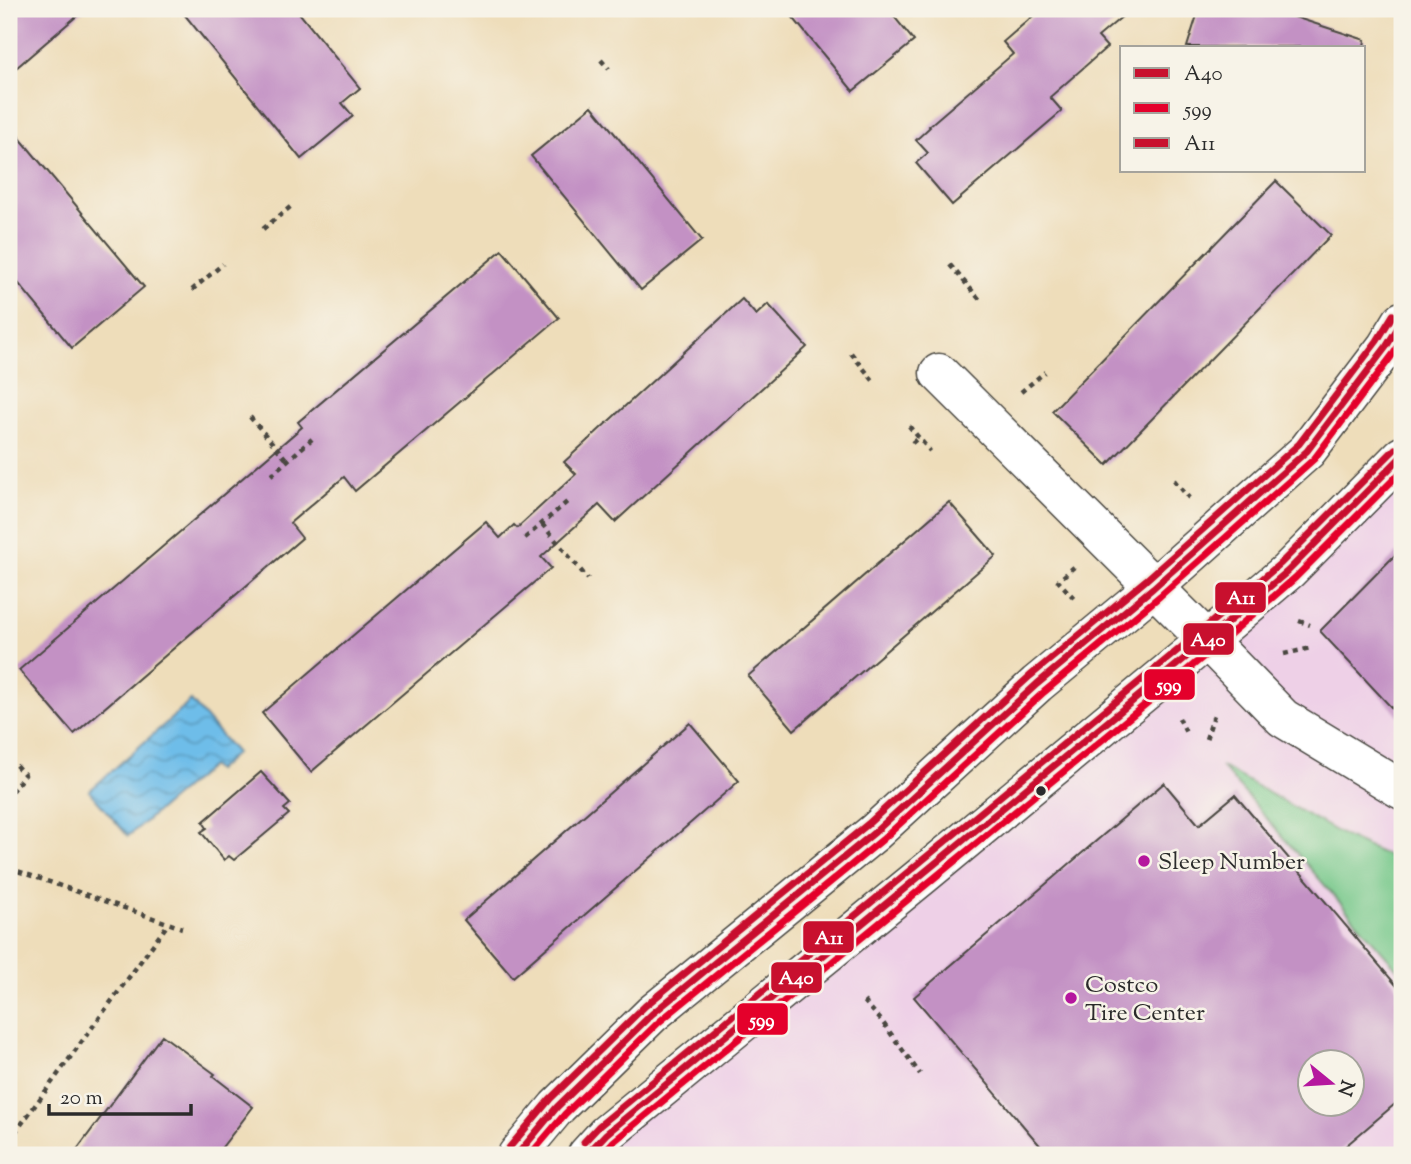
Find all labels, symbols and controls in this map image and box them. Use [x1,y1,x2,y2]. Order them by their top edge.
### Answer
legend [1120,46,1366,172]
text: A40 [1184,60,1223,90]
text: 599 [1183,96,1212,126]
text: A11 [1184,130,1215,160]
line badge: A11 [1214,581,1267,614]
text: A11 [1227,586,1256,613]
line badge: A40 [1182,622,1235,656]
text: A40 [1191,628,1225,655]
line badge: 599 [1143,668,1196,701]
text: 599 [1155,673,1181,700]
unlabelled marker [1034,784,1048,798]
place label: Sleep Number [1158,846,1305,880]
marker: Sleep Number [1136,853,1152,869]
line badge: A11 [802,920,855,954]
text: A11 [815,926,844,953]
line badge: A40 [770,961,823,994]
text: A40 [779,966,813,993]
place label: Costco Tire Center [1085,969,1205,1031]
marker: Costco Tire Center [1063,990,1079,1006]
line badge: 599 [736,1002,789,1036]
text: 599 [748,1008,774,1035]
north arrow [1296,1048,1366,1118]
scale bar [49,1073,191,1117]
text: N [1330,1076,1360,1099]
text: 20 m [60,1084,103,1114]

